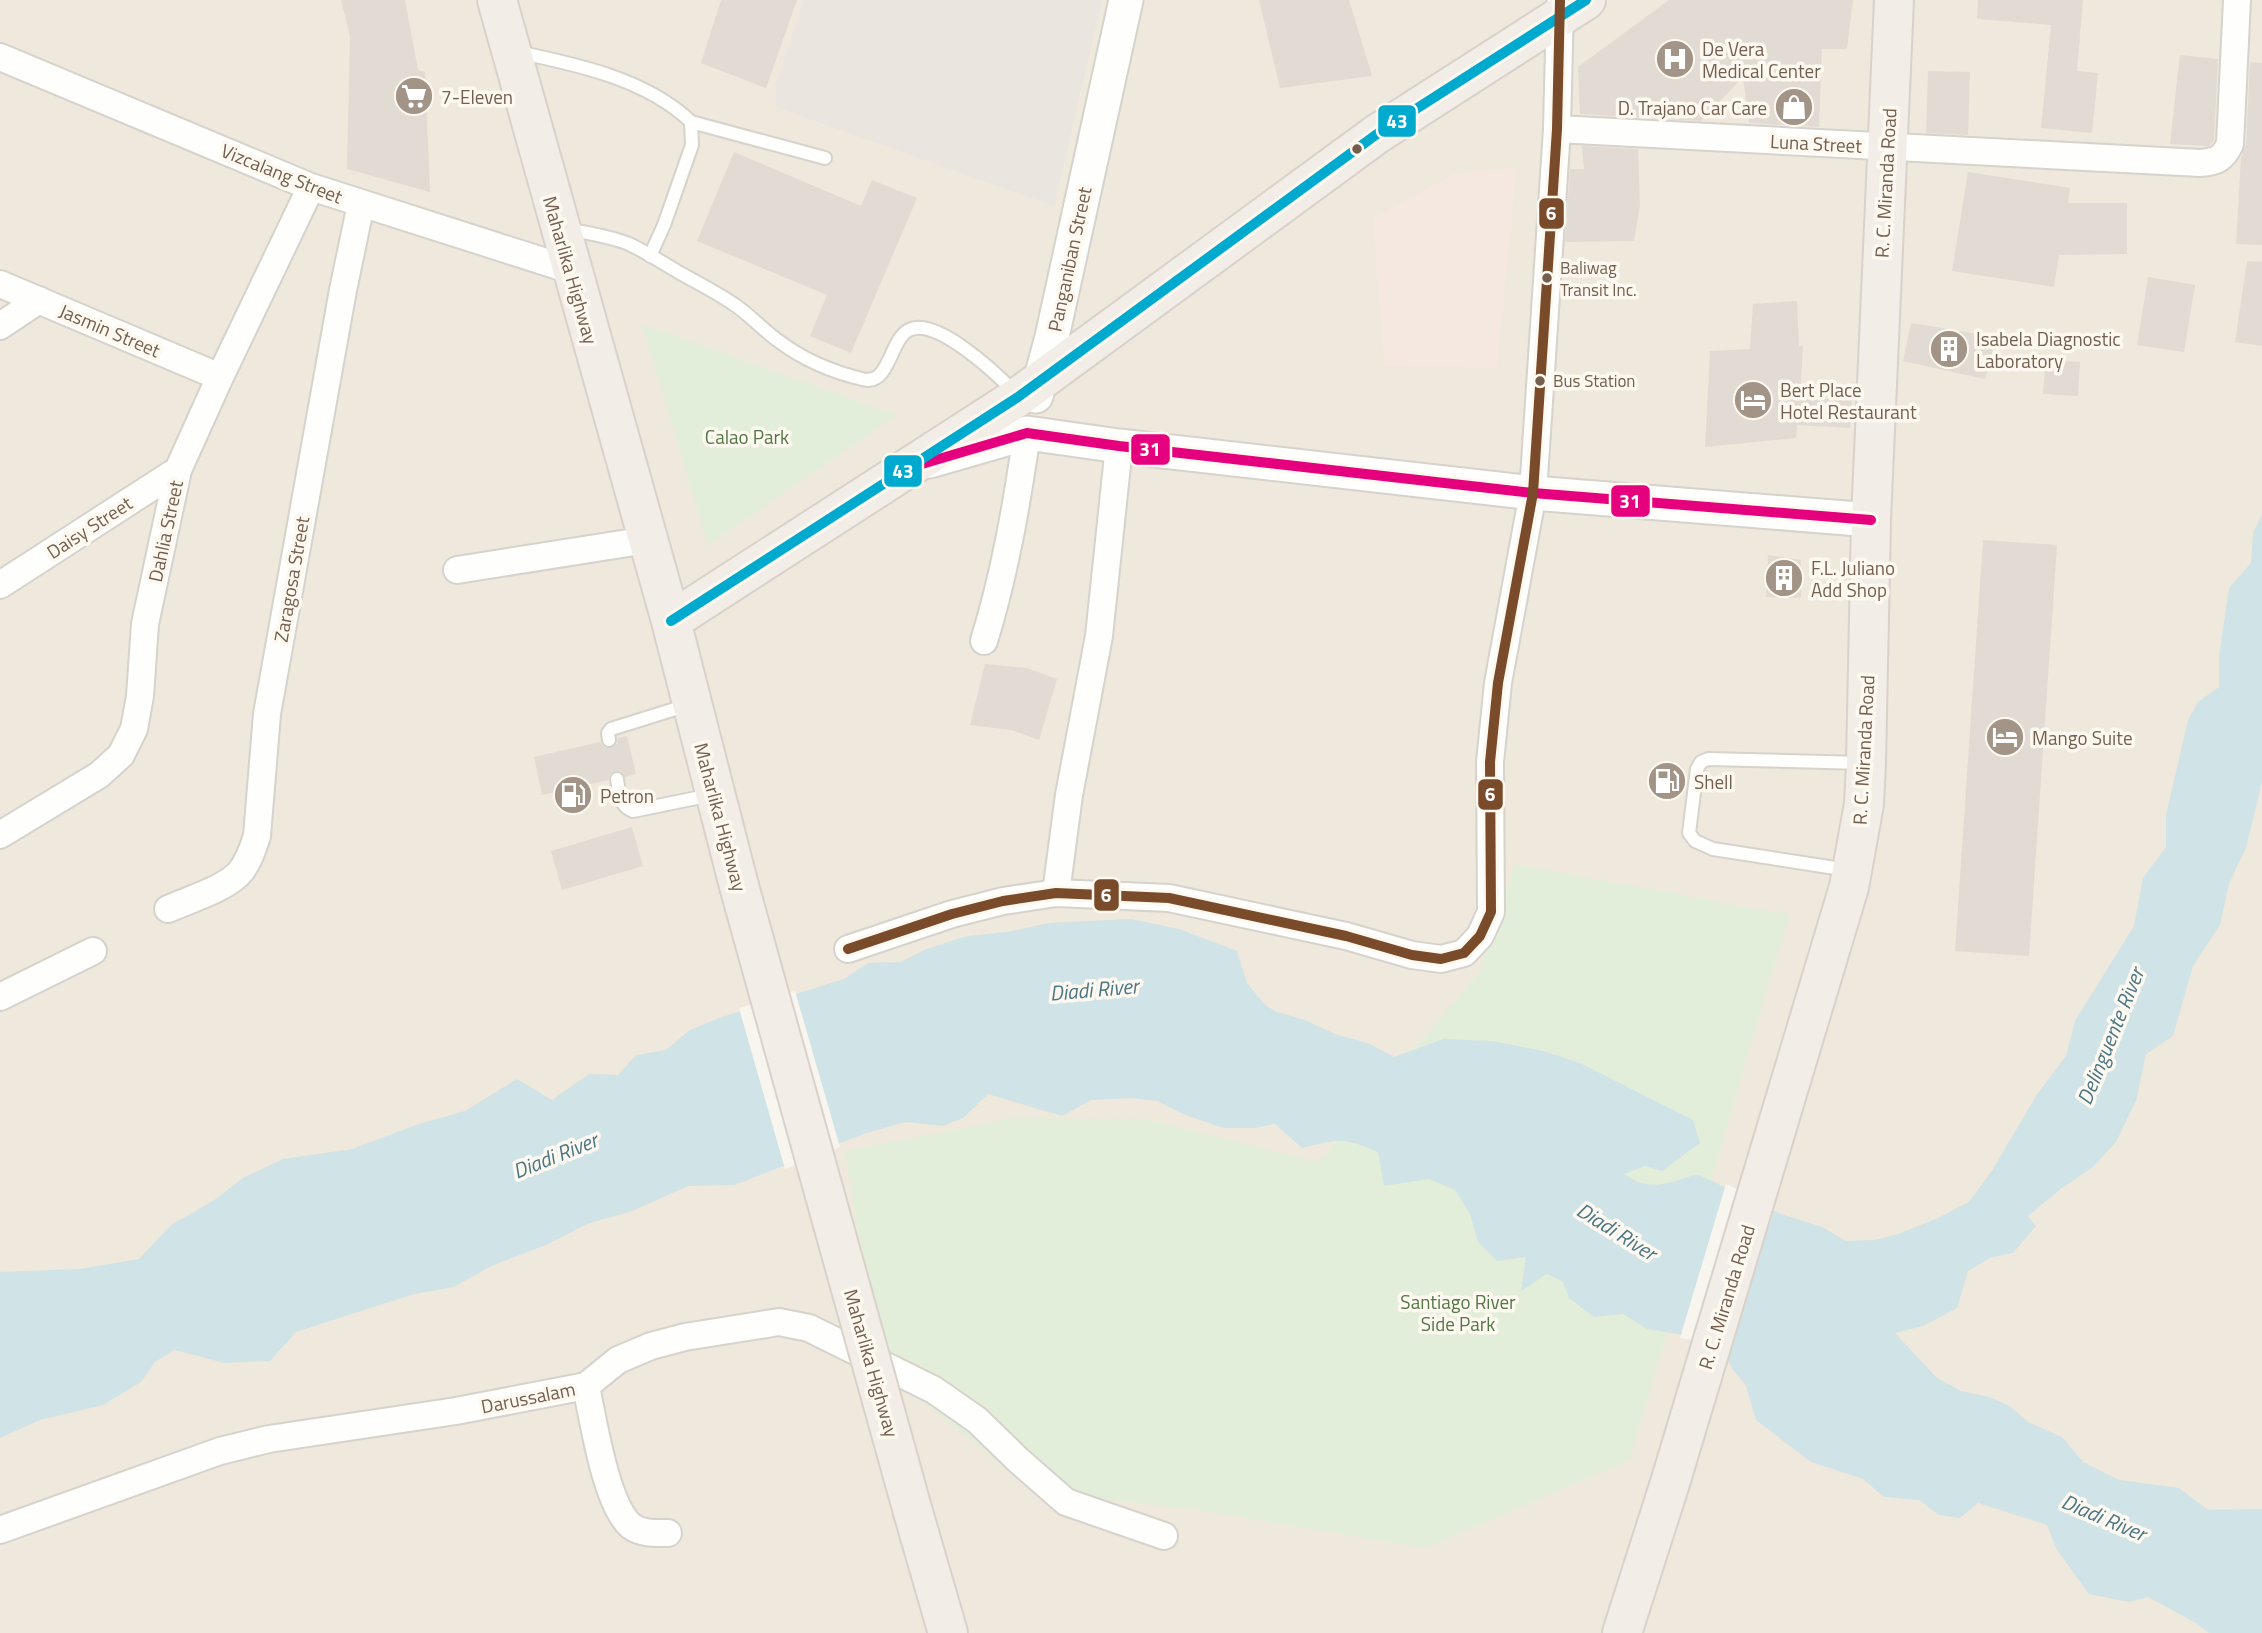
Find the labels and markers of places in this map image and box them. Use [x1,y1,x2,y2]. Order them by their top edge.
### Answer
place label: De Vera Medical Center [1702,34,1821,85]
hospital icon: De Vera Medical Center [1654,38,1696,80]
supermarket icon: 7-Eleven [393,75,435,117]
place label: 7-Eleven [441,82,513,111]
shop icon: D. Trajano Car Care [1773,86,1815,128]
place label: D. Trajano Car Care [1618,93,1767,122]
unlabelled marker [1350,142,1364,156]
place label: Baliwag Transit Inc. [1560,255,1637,303]
marker: Baliwag Transit Inc. [1540,271,1554,285]
place label: Isabela Diagnostic Laboratory [1976,324,2121,375]
building icon: Isabela Diagnostic Laboratory [1928,328,1970,370]
place label: Bus Station [1553,368,1635,394]
marker: Bus Station [1533,374,1547,388]
place label: Bert Place Hotel Restaurant [1780,375,1917,426]
hotel icon: Bert Place Hotel Restaurant [1732,379,1774,421]
place label: F.L. Juliano Add Shop [1811,553,1895,604]
building icon: F.L. Juliano Add Shop [1763,557,1805,599]
hotel icon: Mango Suite [1984,716,2026,758]
place label: Mango Suite [2032,723,2132,752]
fuel station icon: Shell [1646,760,1688,802]
place label: Shell [1694,767,1733,796]
fuel station icon: Petron [552,774,594,816]
place label: Petron [600,781,654,810]

